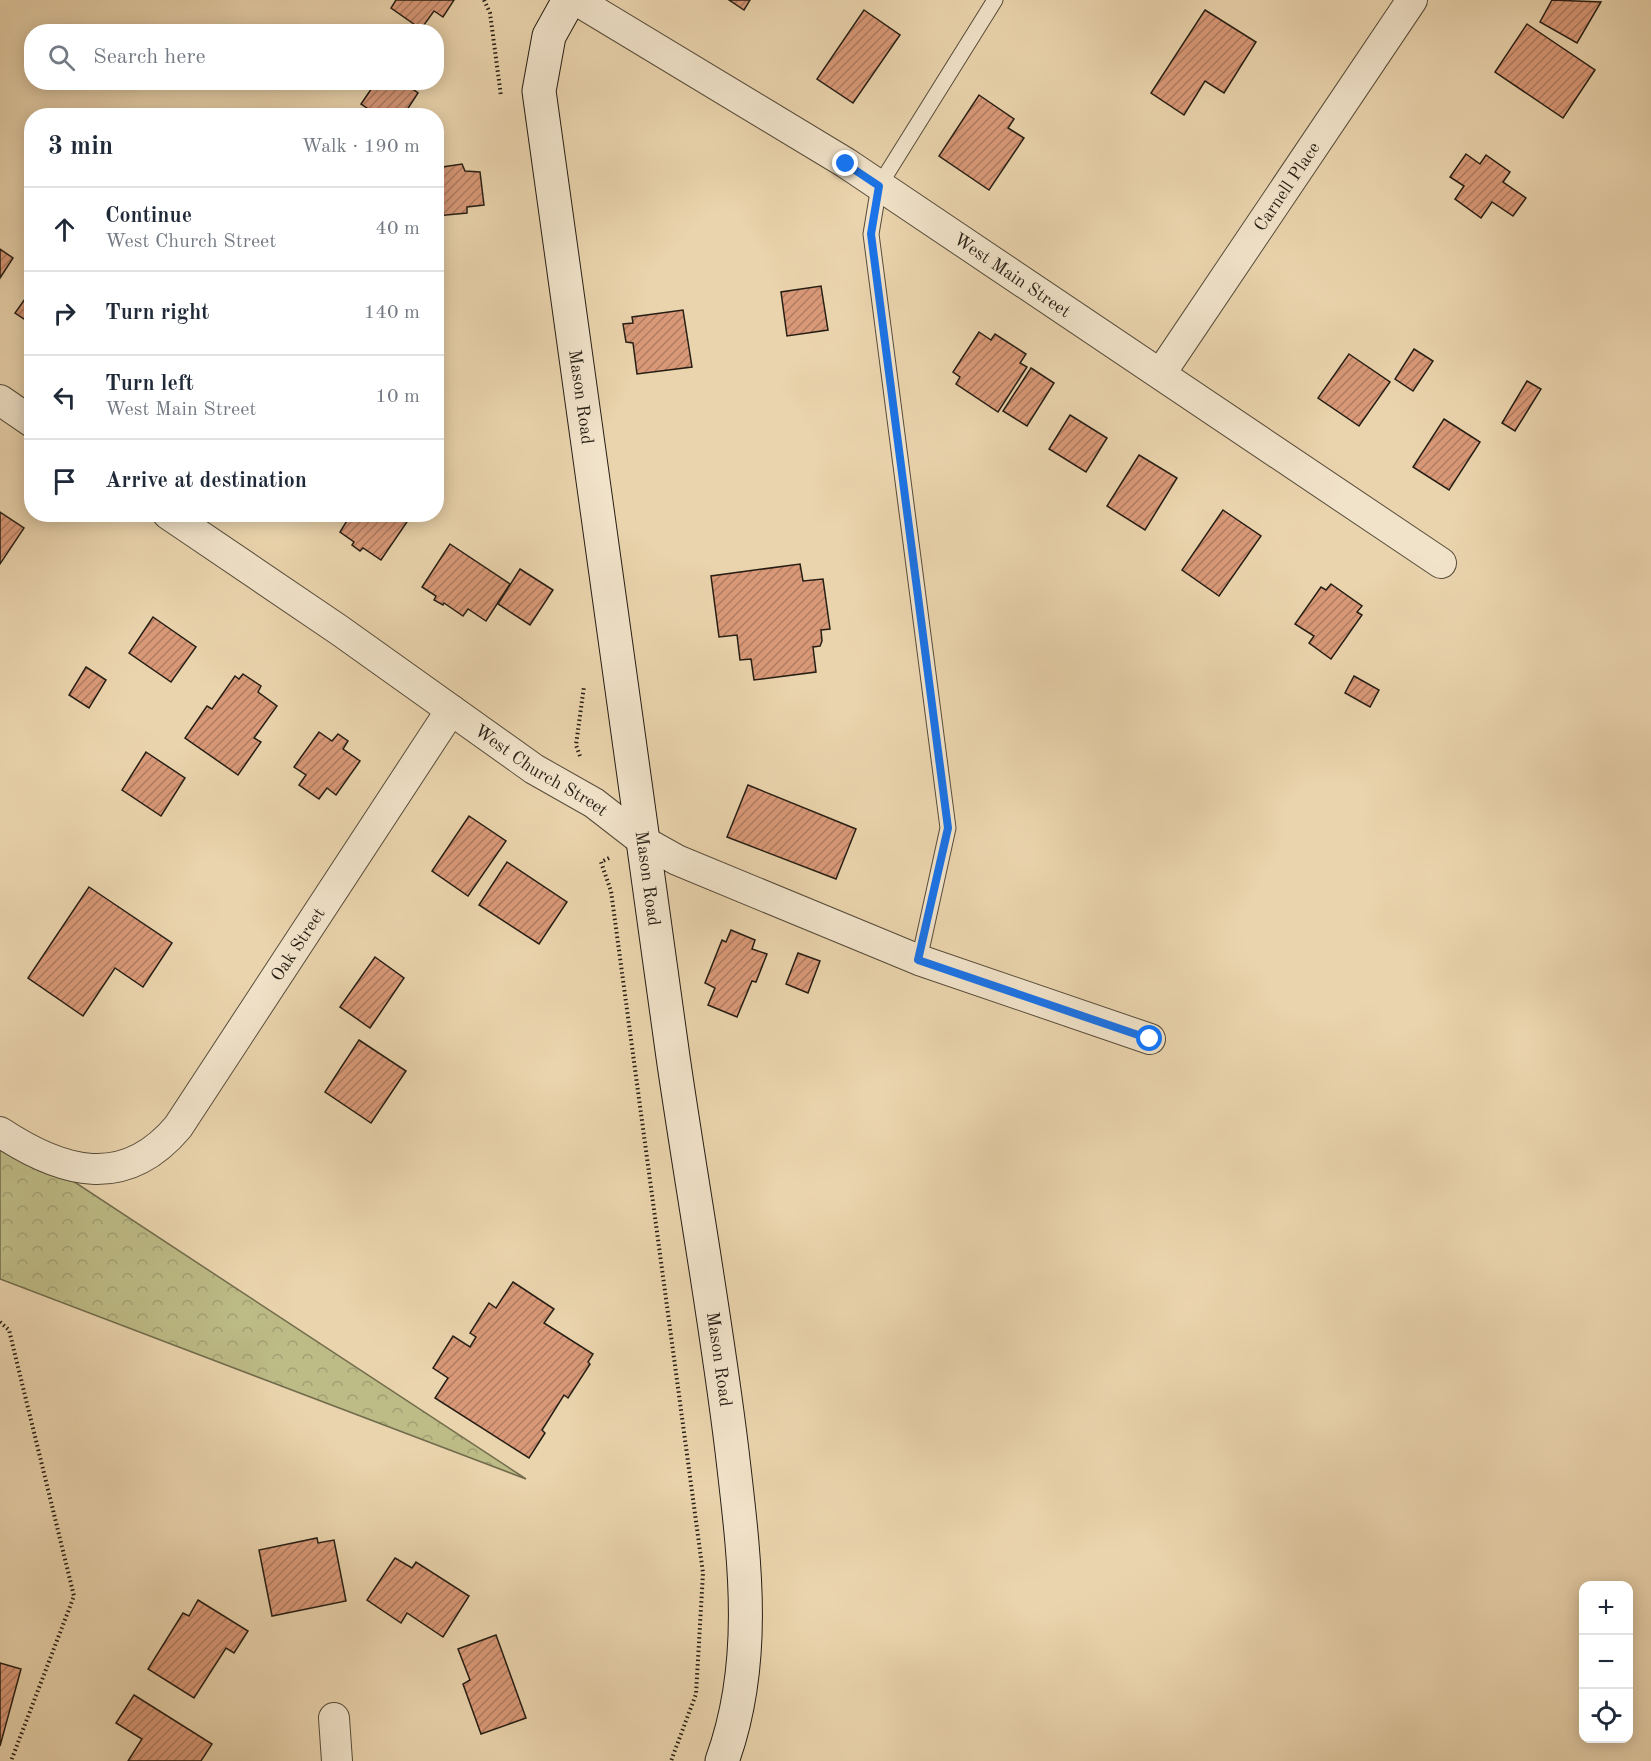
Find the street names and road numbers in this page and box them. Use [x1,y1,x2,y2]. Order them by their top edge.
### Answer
street label: Carnell Place [1251,139,1324,235]
street label: West Main Street [950,230,1074,321]
street label: Mason Road [565,349,596,446]
street label: West Church Street [471,722,611,820]
street label: Mason Road [632,830,663,927]
street label: Oak Street [268,905,329,985]
street label: Mason Road [703,1311,734,1408]

